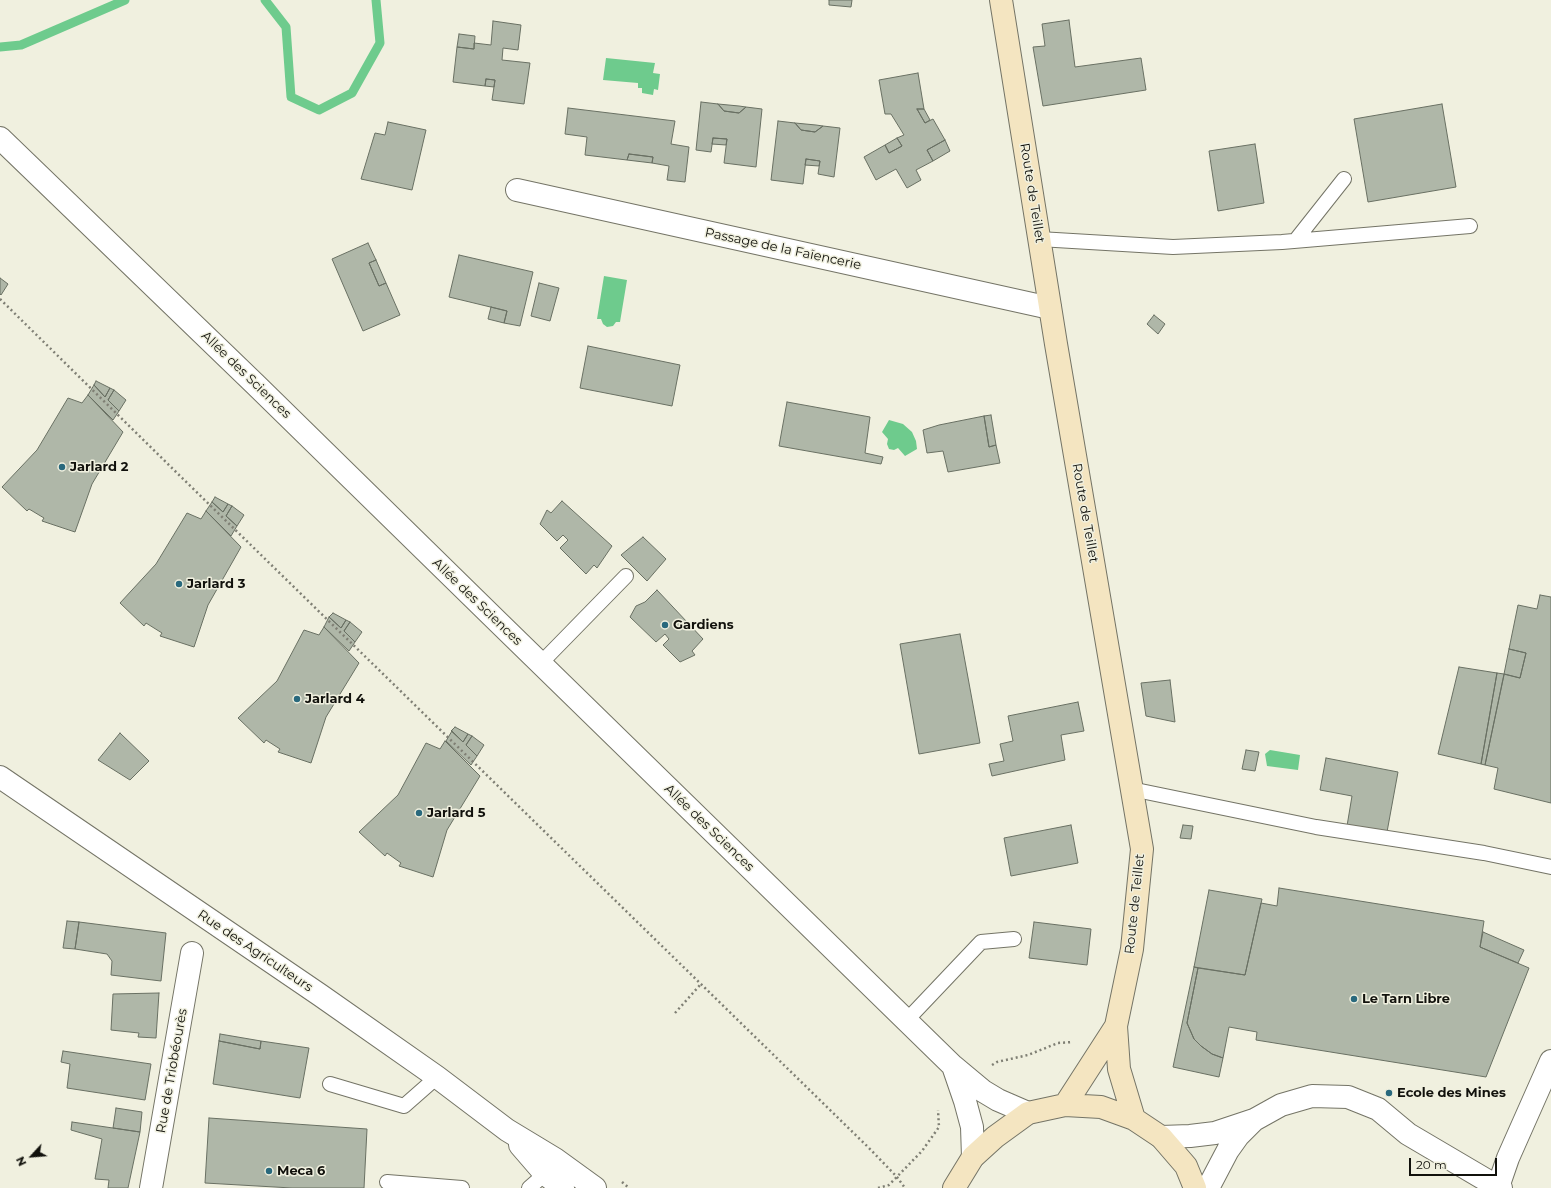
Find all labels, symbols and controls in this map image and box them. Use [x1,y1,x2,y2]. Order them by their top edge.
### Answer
street label: Route de Teillet [1016,142,1048,244]
street label: Passage de la Faïencerie [703,225,863,273]
street label: Allée des Sciences [198,328,294,422]
place label: Jarlard 2 [70,459,128,475]
marker: Jarlard 2 [57,462,67,472]
street label: Route de Teillet [1069,462,1101,564]
street label: Allée des Sciences [429,555,525,649]
place label: Jarlard 3 [187,576,245,592]
marker: Jarlard 3 [174,579,184,589]
place label: Gardiens [673,617,734,633]
marker: Gardiens [660,620,670,630]
place label: Jarlard 4 [305,691,365,707]
marker: Jarlard 4 [292,694,302,704]
street label: Allée des Sciences [661,781,757,875]
place label: Jarlard 5 [427,805,485,821]
marker: Jarlard 5 [414,808,424,818]
street label: Route de Teillet [1122,853,1148,955]
street label: Rue des Agriculteurs [195,907,315,995]
place label: Le Tarn Libre [1362,991,1450,1007]
marker: Le Tarn Libre [1349,994,1359,1004]
street label: Rue de Triobéourès [153,1007,191,1135]
place label: Ecole des Mines [1397,1085,1506,1101]
marker: Ecole des Mines [1384,1088,1394,1098]
north arrow [12,1136,52,1176]
scale bar [1411,1150,1499,1176]
text: N [13,1154,29,1168]
text: 20 m [1416,1157,1447,1172]
place label: Meca 6 [277,1163,325,1179]
marker: Meca 6 [264,1166,274,1176]

